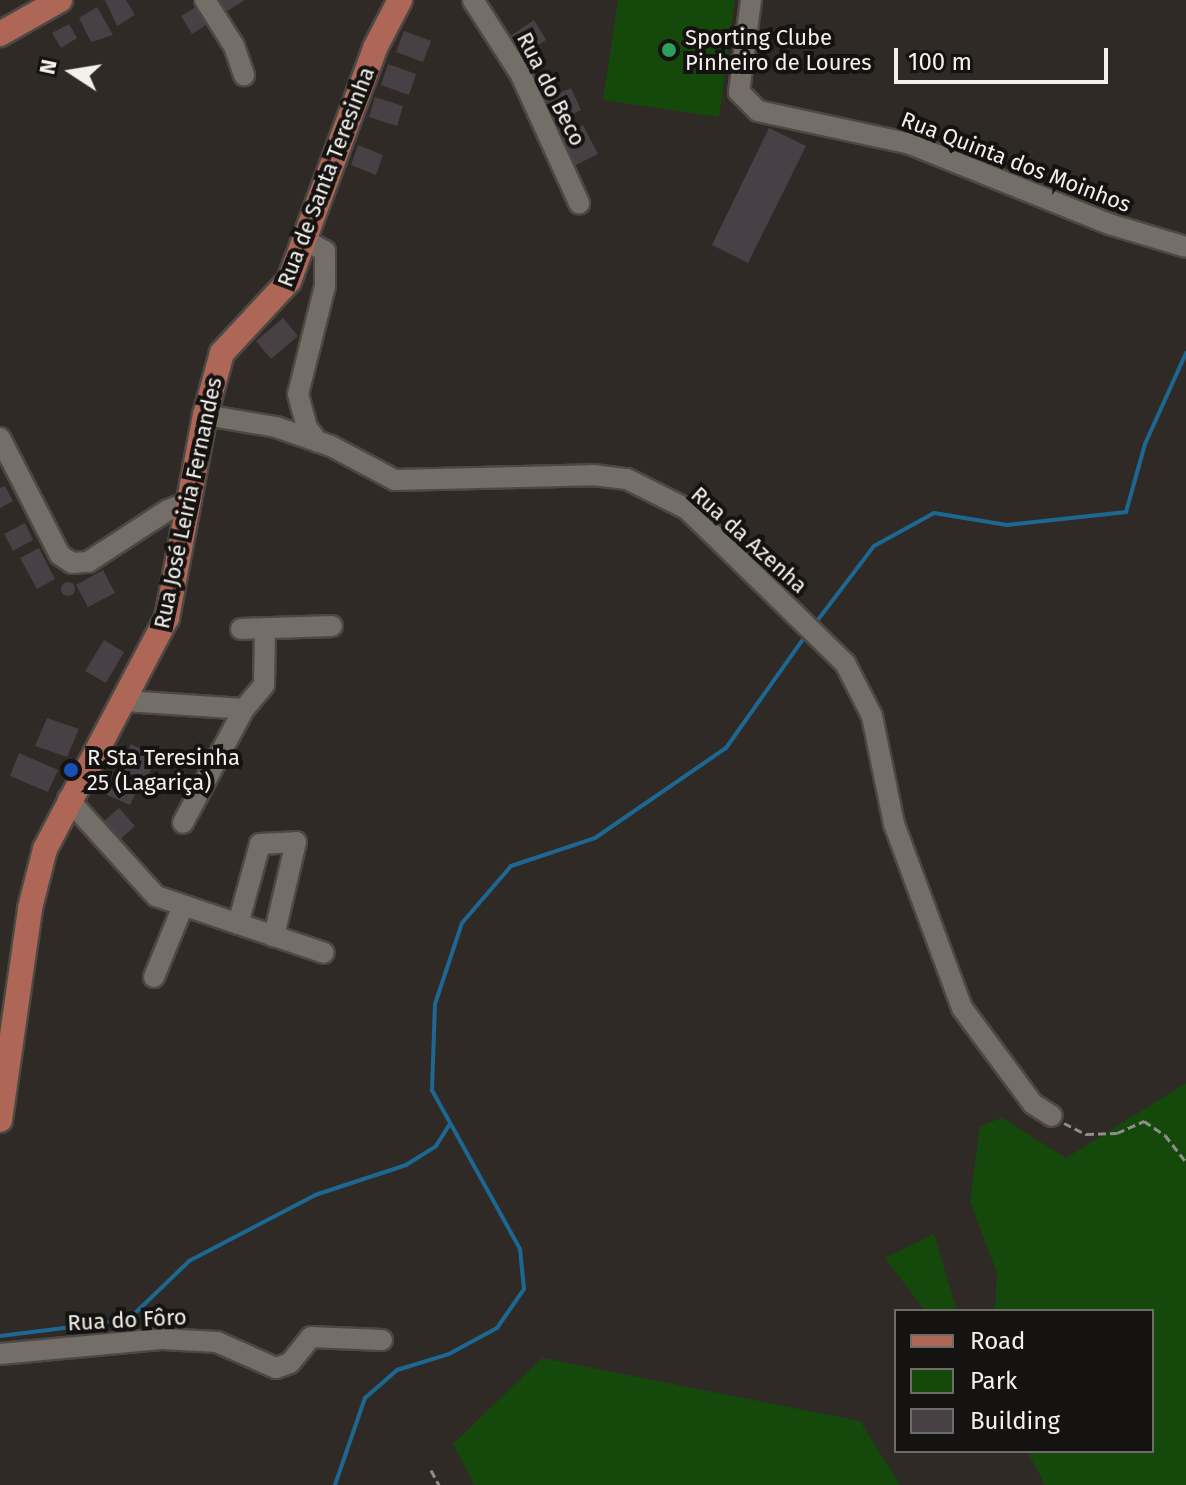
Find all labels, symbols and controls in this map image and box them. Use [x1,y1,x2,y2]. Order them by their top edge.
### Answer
place label: Sporting Clube Pinheiro de Loures [685,24,872,76]
street label: Rua do Beco [511,28,591,150]
north arrow [32,32,112,112]
scale bar [898,32,1112,82]
marker: Sporting Clube Pinheiro de Loures [660,41,678,59]
text: 100 m [908,48,972,76]
text: N [33,57,63,77]
street label: Rua de Santa Teresinha [272,63,380,291]
street label: Rua Quinta dos Moinhos [897,106,1135,218]
street label: Rua José Leiria Fernandes [148,375,228,631]
street label: Rua da Azenha [686,481,812,599]
place label: R Sta Teresinha 25 (Lagariça) [87,744,240,796]
marker: R Sta Teresinha 25 (Lagariça) [62,761,80,779]
street label: Rua do Fôro [67,1304,187,1336]
legend [894,1309,1154,1453]
text: Road [970,1327,1025,1355]
text: Park [970,1367,1017,1395]
text: Building [970,1407,1060,1435]

